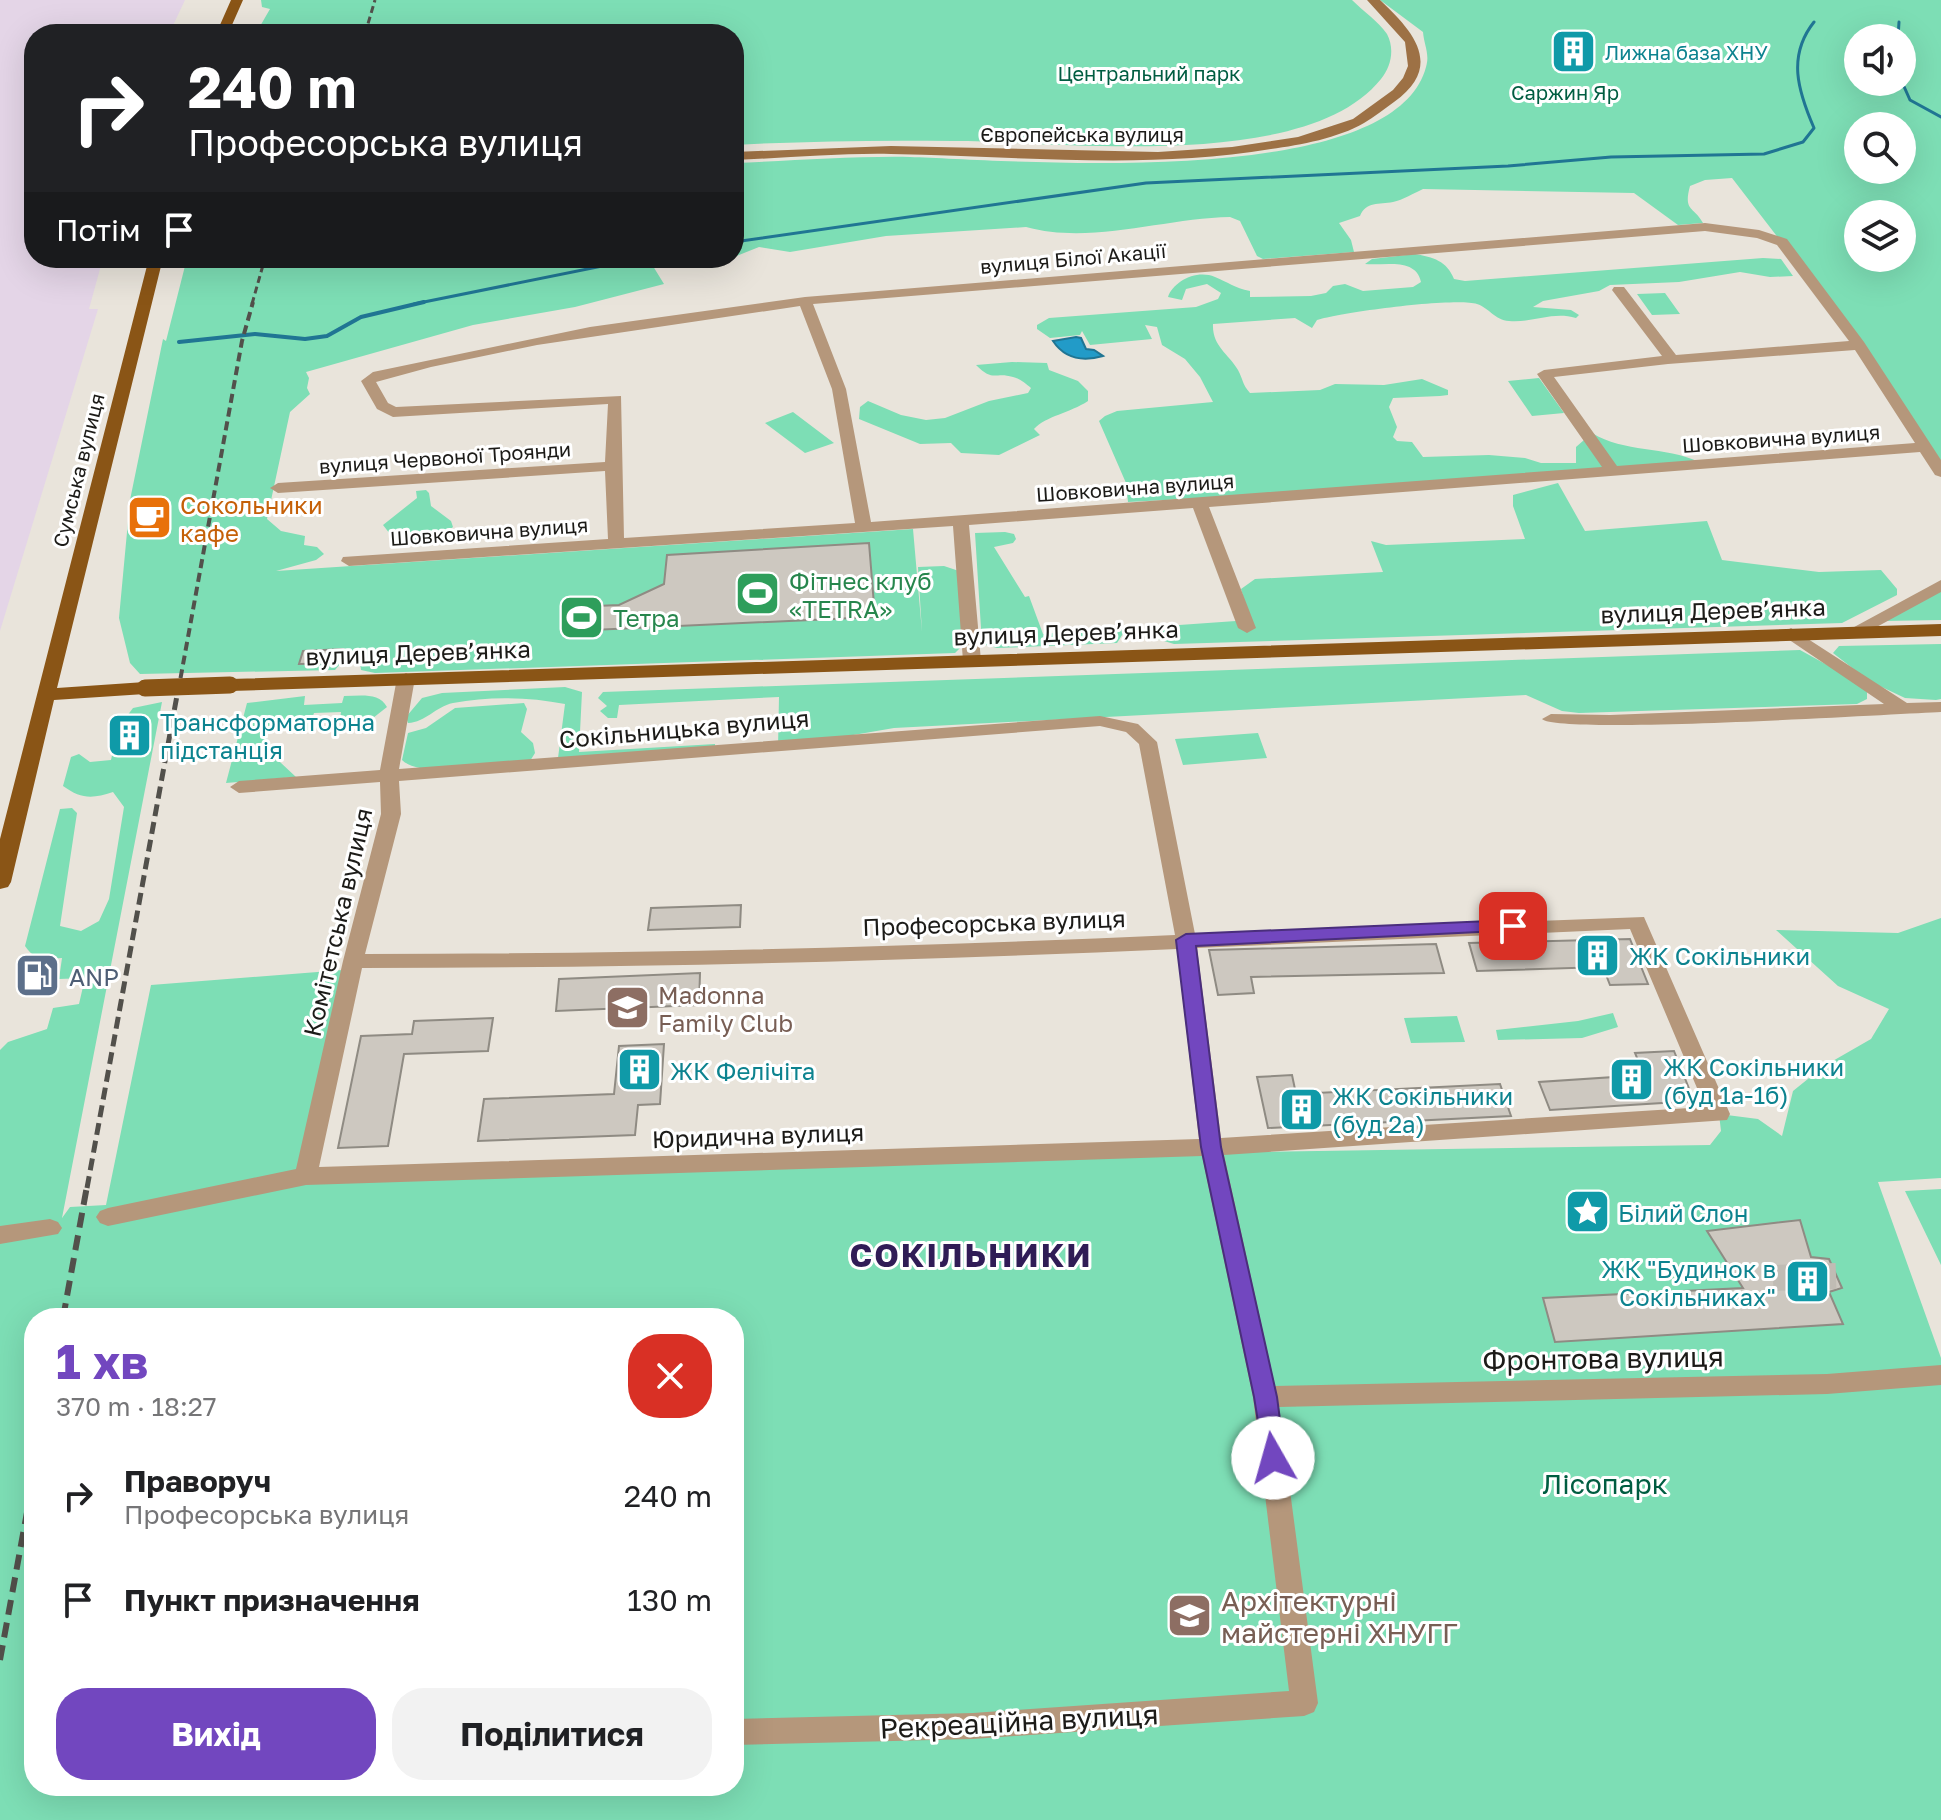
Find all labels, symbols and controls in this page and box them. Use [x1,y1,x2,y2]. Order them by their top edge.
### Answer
map controls [1844,24,1916,272]
button: sound [1844,24,1916,96]
building icon: Лижна база ХНУ [1550,28,1598,76]
place label: Лижна база ХНУ [1605,40,1768,64]
text: 240 m [188,53,357,120]
icon: right [56,56,160,160]
park label: Центральний парк [1057,61,1241,85]
park label: Саржин Яр [1511,80,1619,104]
button: search [1844,112,1916,184]
text: Професорська вулиця [188,121,583,164]
street label: Європейська вулиця [980,122,1184,146]
button: layers [1844,200,1916,272]
icon: arrive [157,208,201,252]
text: Потім [56,212,141,248]
street label: вулиця Білої Акації [979,238,1168,278]
street label: Сумська вулиця [47,391,109,549]
street label: Шовковична вулиця [1681,419,1881,457]
street label: вулиця Червоної Троянди [318,436,572,478]
street label: Шовковична вулиця [1035,468,1235,506]
place label: Сокольники кафе [180,490,323,547]
cafe icon: Сокольники кафе [125,494,173,542]
street label: Шовковична вулиця [389,512,589,550]
place label: Фітнес клуб «TETRA» [789,566,932,623]
sports icon: Фітнес клуб «TETRA» [734,570,782,618]
street label: вулиця Дерев’янка [1600,592,1826,628]
sports icon: Тетра [558,593,606,641]
place label: Тетра [613,603,679,632]
street label: вулиця Дерев’янка [953,614,1179,650]
street label: вулиця Дерев’янка [305,634,531,670]
street label: Сокільницька вулиця [558,703,810,753]
place label: Трансформаторна підстанція [160,707,375,764]
building icon: Трансформаторна підстанція [105,711,153,759]
street label: Комітетська вулиця [297,805,377,1039]
pin [1479,892,1547,960]
street label: Професорська вулиця [862,903,1126,941]
icon: arrive [1491,904,1535,948]
building icon: ЖК Сокільники [1574,931,1622,979]
place label: ЖК Сокільники [1629,941,1810,970]
fuel station icon: ANP [14,952,62,1000]
place label: ANP [69,962,119,991]
place label: Madonna Family Club [658,980,793,1037]
school or university icon: Madonna Family Club [603,984,651,1032]
building icon: ЖК Фелічіта [615,1046,663,1094]
place label: ЖК Сокільники (буд 1а-1б) [1663,1052,1844,1109]
place label: ЖК Фелічіта [670,1056,815,1085]
building icon: ЖК Сокільники (буд 1а-1б) [1608,1056,1656,1104]
place label: ЖК Сокільники (буд 2а) [1332,1081,1513,1138]
building icon: ЖК Сокільники (буд 2а) [1277,1085,1325,1133]
street label: Юридична вулиця [651,1117,865,1153]
place icon: Білий Слон [1563,1188,1611,1236]
place label: Білий Слон [1618,1198,1748,1227]
district label: СОКІЛЬНИКИ [849,1236,1093,1274]
place label: ЖК "Будинок в Сокільниках" [1601,1254,1776,1311]
building icon: ЖК "Будинок в Сокільниках" [1783,1258,1831,1306]
text: 1 хв [56,1332,148,1390]
button: close [628,1334,712,1418]
street label: Фронтова вулиця [1482,1339,1724,1377]
text: 370 m · 18:27 [56,1391,217,1422]
position arrow [1231,1416,1315,1500]
text: Праворуч [124,1463,271,1499]
park label: Лісопарк [1542,1467,1668,1500]
icon: right [56,1474,100,1518]
text: 240 m [624,1478,712,1514]
text: Професорська вулиця [124,1499,409,1530]
icon: arrive [56,1578,100,1622]
text: Пункт призначення [124,1582,420,1618]
text: 130 m [627,1582,712,1618]
place label: Архітектурні майстерні ХНУГГ [1221,1584,1458,1649]
school or university icon: Архітектурні майстерні ХНУГГ [1166,1592,1214,1640]
button: Вихід [56,1688,376,1780]
button: Поділитися [392,1688,712,1780]
street label: Рекреаційна вулиця [879,1697,1159,1745]

